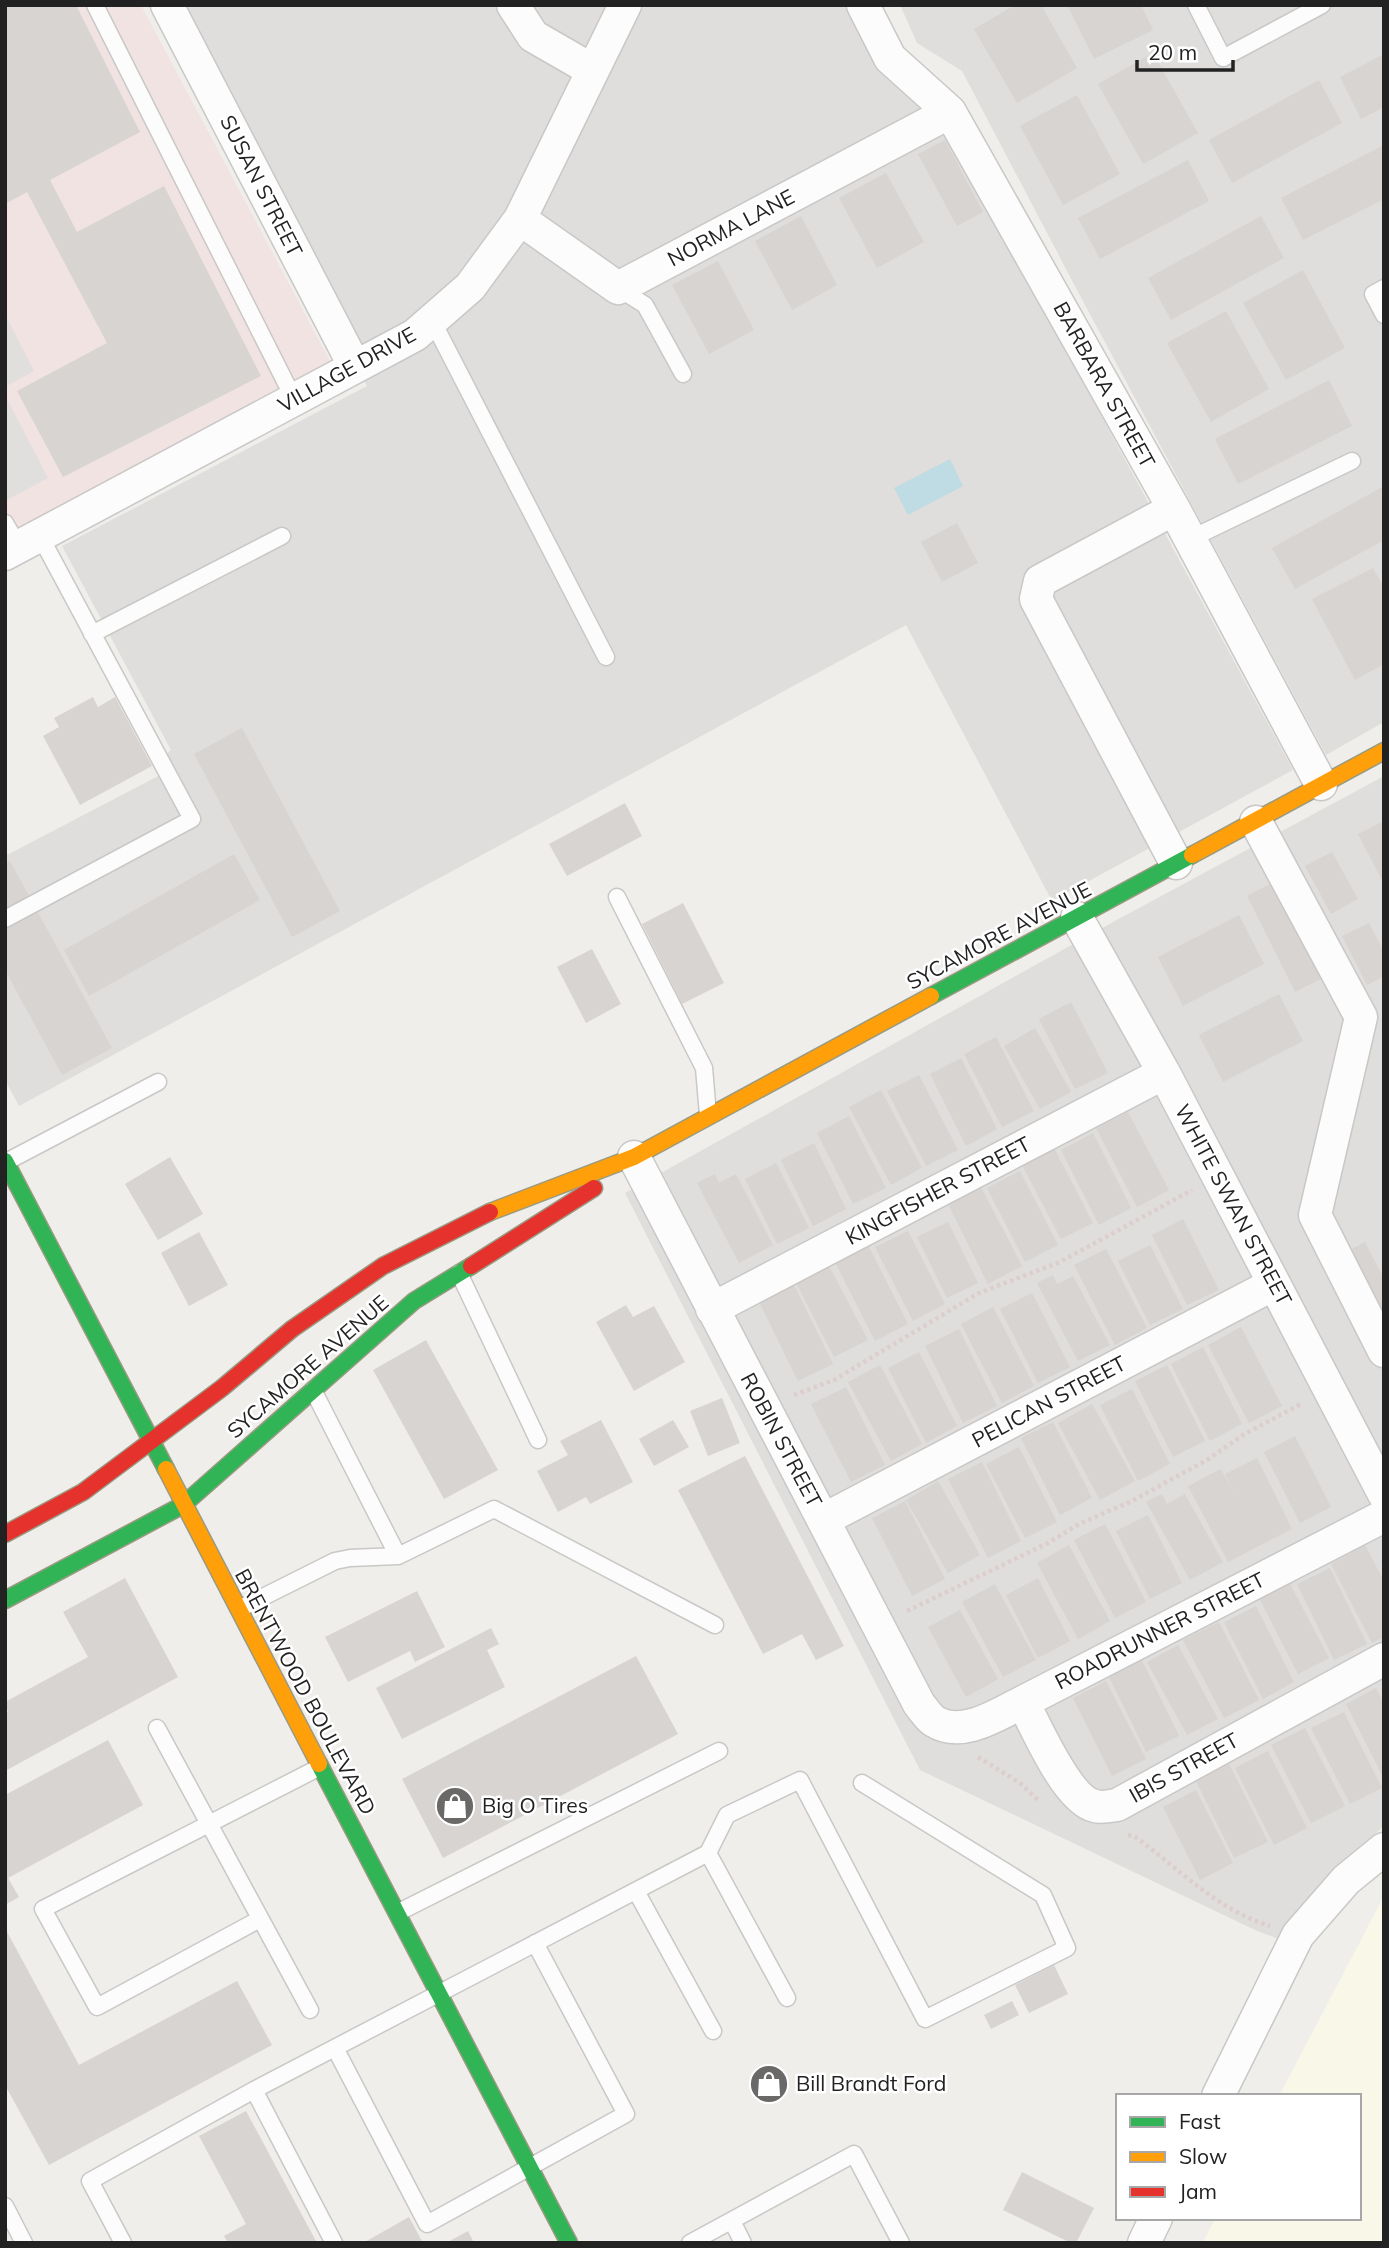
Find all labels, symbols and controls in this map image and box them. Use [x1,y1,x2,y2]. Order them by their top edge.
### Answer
scale bar [1137,28,1233,72]
text: 20 m [1148,39,1197,65]
street label: SUSAN STREET [215,111,309,261]
street label: NORMA LANE [663,183,798,271]
street label: BARBARA STREET [1048,297,1161,472]
street label: VILLAGE DRIVE [273,321,420,418]
street label: SYCAMORE AVENUE [902,875,1095,995]
street label: WHITE SWAN STREET [1170,1099,1298,1310]
street label: KINGFISHER STREET [841,1130,1035,1250]
street label: SYCAMORE AVENUE [221,1289,393,1443]
street label: PELICAN STREET [967,1349,1130,1453]
street label: ROBIN STREET [736,1368,828,1512]
street label: BRENTWOOD BOULEVARD [230,1564,382,1819]
street label: ROADRUNNER STREET [1050,1566,1269,1694]
street label: IBIS STREET [1124,1726,1243,1808]
shop icon: Big O Tires [434,1785,476,1827]
place label: Big O Tires [482,1792,588,1818]
shop icon: Bill Brandt Ford [748,2063,790,2105]
place label: Bill Brandt Ford [796,2070,946,2096]
legend [1116,2094,1361,2220]
text: Fast [1179,2108,1221,2134]
text: Slow [1179,2143,1227,2169]
text: Jam [1179,2178,1217,2204]

